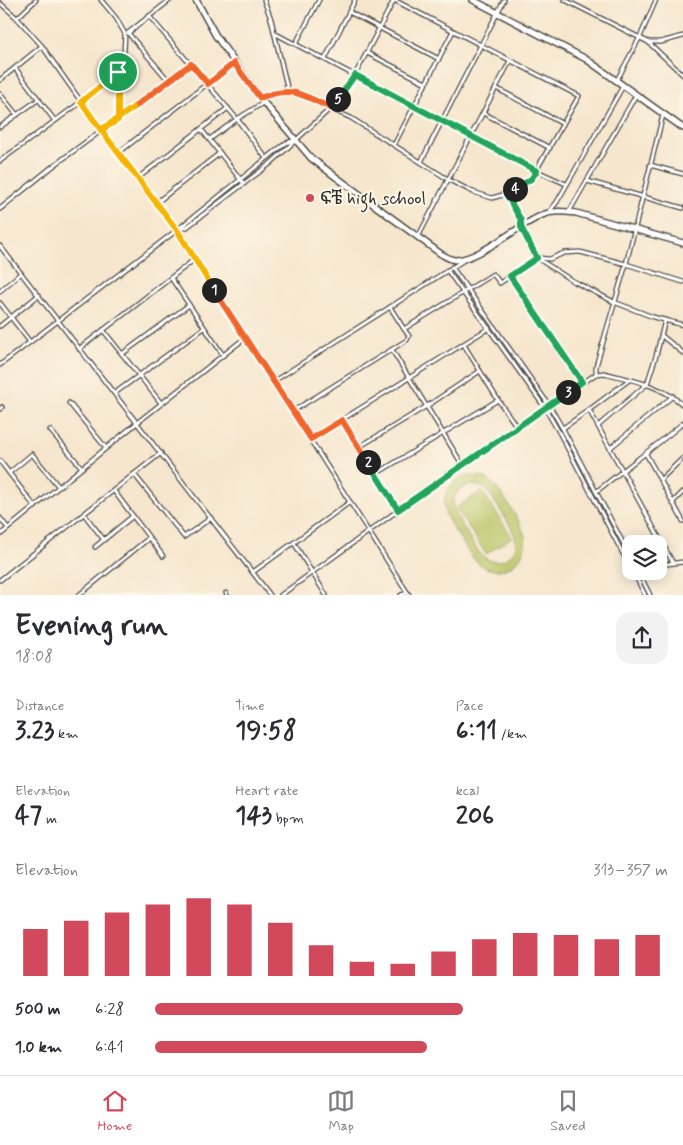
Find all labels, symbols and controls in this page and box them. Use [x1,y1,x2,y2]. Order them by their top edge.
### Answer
pin [97,51,139,93]
icon: arrive [104,58,132,86]
pin: 5 [326,86,350,112]
text: 5 [334,90,343,108]
pin: 4 [502,176,528,202]
text: 4 [511,180,520,198]
place label: ፍቼ high school [320,187,426,213]
marker: ፍቼ high school [304,192,316,204]
pin: 1 [202,278,226,302]
text: 1 [211,281,218,299]
pin: 3 [556,380,580,404]
text: 3 [565,383,572,401]
pin: 2 [356,450,380,474]
text: 2 [365,453,372,471]
map controls [622,535,667,580]
button: layers [622,535,667,580]
text: Evening run [15,608,168,645]
button: share [616,612,668,664]
text: 18:08 [15,646,53,667]
text: Distance [15,697,64,715]
text: Time [235,697,265,715]
text: Pace [456,697,484,715]
text: 3.23 [15,715,54,748]
text: 19:58 [235,715,297,748]
text: 6:11 [456,715,497,748]
text: km [54,725,79,743]
text: /km [497,725,527,743]
text: Elevation [15,782,70,800]
text: Heart rate [235,782,298,800]
text: kcal [456,782,479,800]
text: 47 [15,800,42,833]
text: 143 [235,800,272,833]
text: 206 [456,800,494,833]
text: m [42,810,57,828]
text: bpm [272,810,304,828]
text: Elevation [15,860,78,881]
text: 313–357 m [593,860,668,881]
text: 500 m [15,999,60,1020]
text: 6:28 [95,999,124,1020]
text: 1.0 km [15,1037,62,1058]
text: 6:41 [95,1037,124,1058]
tab: Home [97,1087,132,1135]
tab: Map [327,1087,355,1135]
tab: Saved [550,1087,586,1135]

